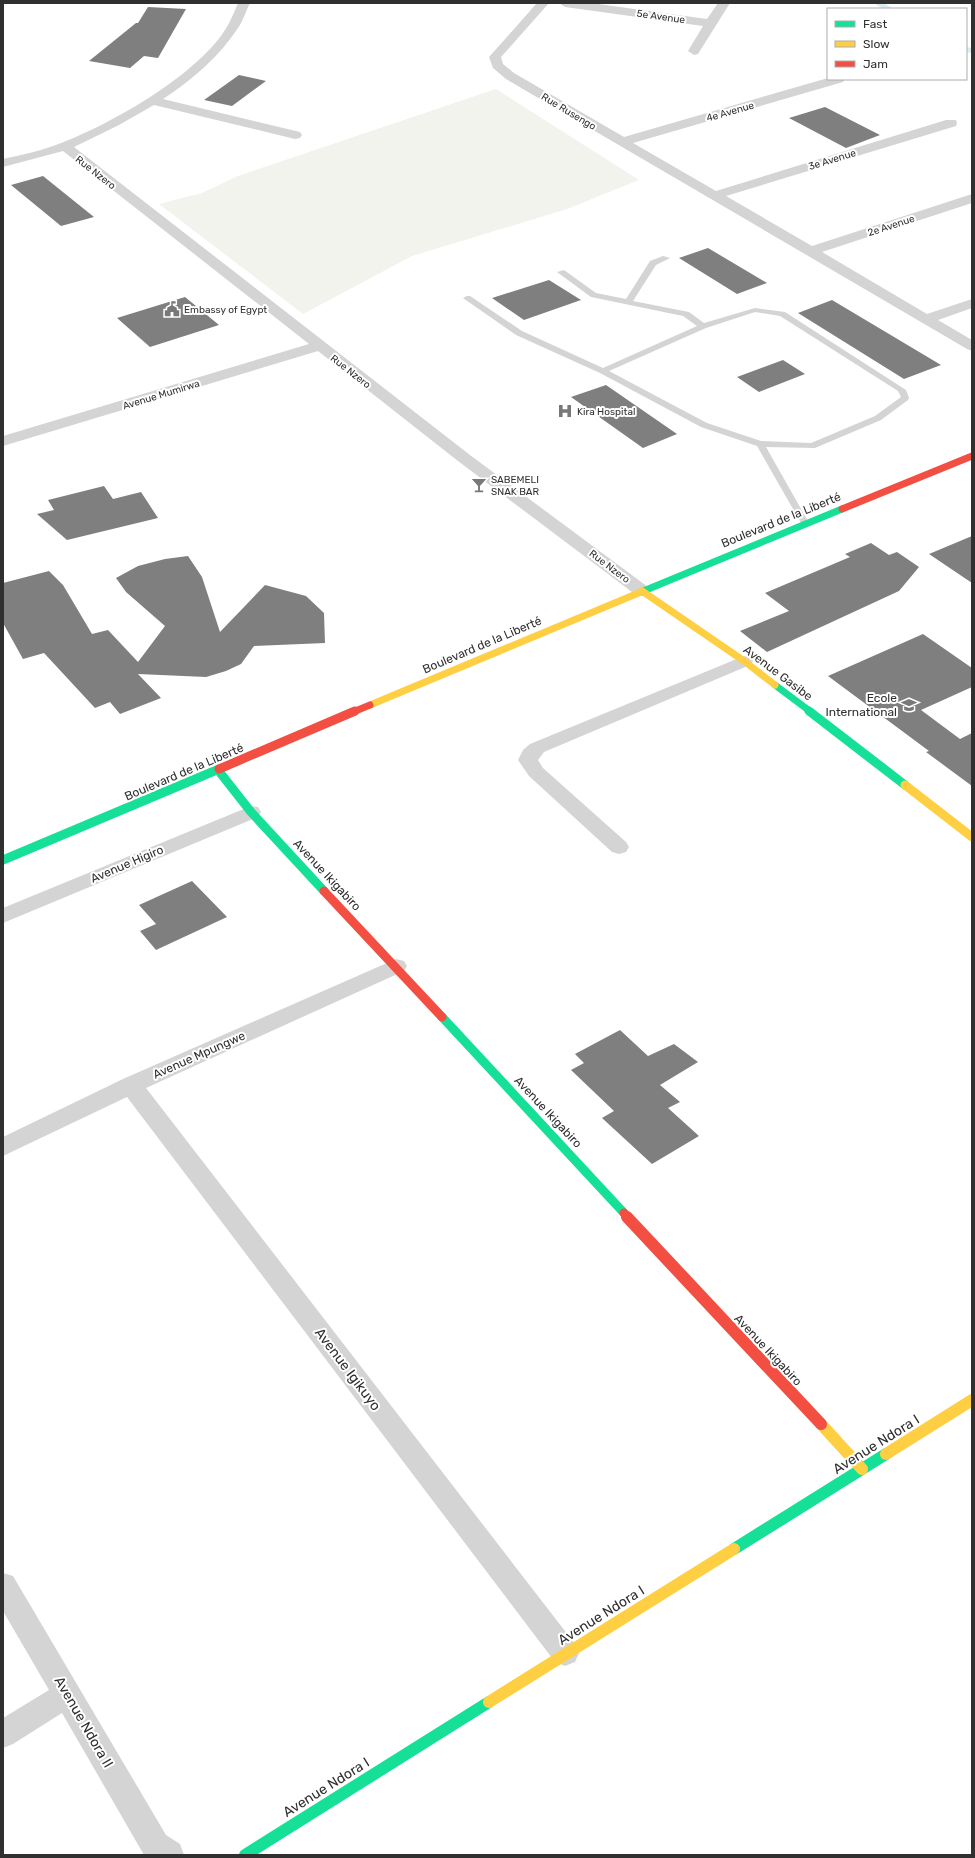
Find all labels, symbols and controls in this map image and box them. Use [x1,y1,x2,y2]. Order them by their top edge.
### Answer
street label: 5e Avenue [636,8,686,26]
legend [827,8,967,80]
text: Fast [863,17,887,31]
text: Slow [863,37,890,51]
text: Jam [863,57,888,71]
street label: Rue Rusengo [539,91,598,133]
street label: 4e Avenue [705,99,756,124]
street label: 3e Avenue [807,147,858,173]
street label: Rue Nzero [73,153,118,192]
street label: 2e Avenue [866,213,917,239]
public building icon: Embassy of Egypt [163,300,181,318]
place label: Embassy of Egypt [184,304,267,316]
street label: Rue Nzero [328,352,373,391]
street label: Avenue Mumirwa [121,378,201,412]
hospital icon: Kira Hospital [556,402,574,420]
place label: Kira Hospital [577,406,635,418]
place label: SABEMELI SNAK BAR [491,474,540,498]
bar icon: SABEMELI SNAK BAR [470,476,488,494]
street label: Boulevard de la Liberté [719,489,843,550]
street label: Rue Nzero [587,548,632,586]
street label: Boulevard de la Liberté [420,613,544,676]
street label: Avenue Gasibe [741,643,815,704]
place label: Ecole International [825,691,897,719]
school or university icon: Ecole International [900,696,918,714]
street label: Boulevard de la Liberté [122,740,246,803]
street label: Avenue Ikigabiro [290,836,364,914]
street label: Avenue Higiro [88,842,166,886]
street label: Avenue Mpungwe [151,1028,248,1082]
street label: Avenue Ikigabiro [511,1073,585,1151]
street label: Avenue Ikigabiro [731,1311,805,1389]
street label: Avenue Igikuyo [311,1325,384,1414]
street label: Avenue Ndora I [830,1411,923,1478]
street label: Avenue Ndora I [555,1582,648,1649]
street label: Avenue Ndora II [51,1674,117,1771]
street label: Avenue Ndora I [280,1754,373,1821]

